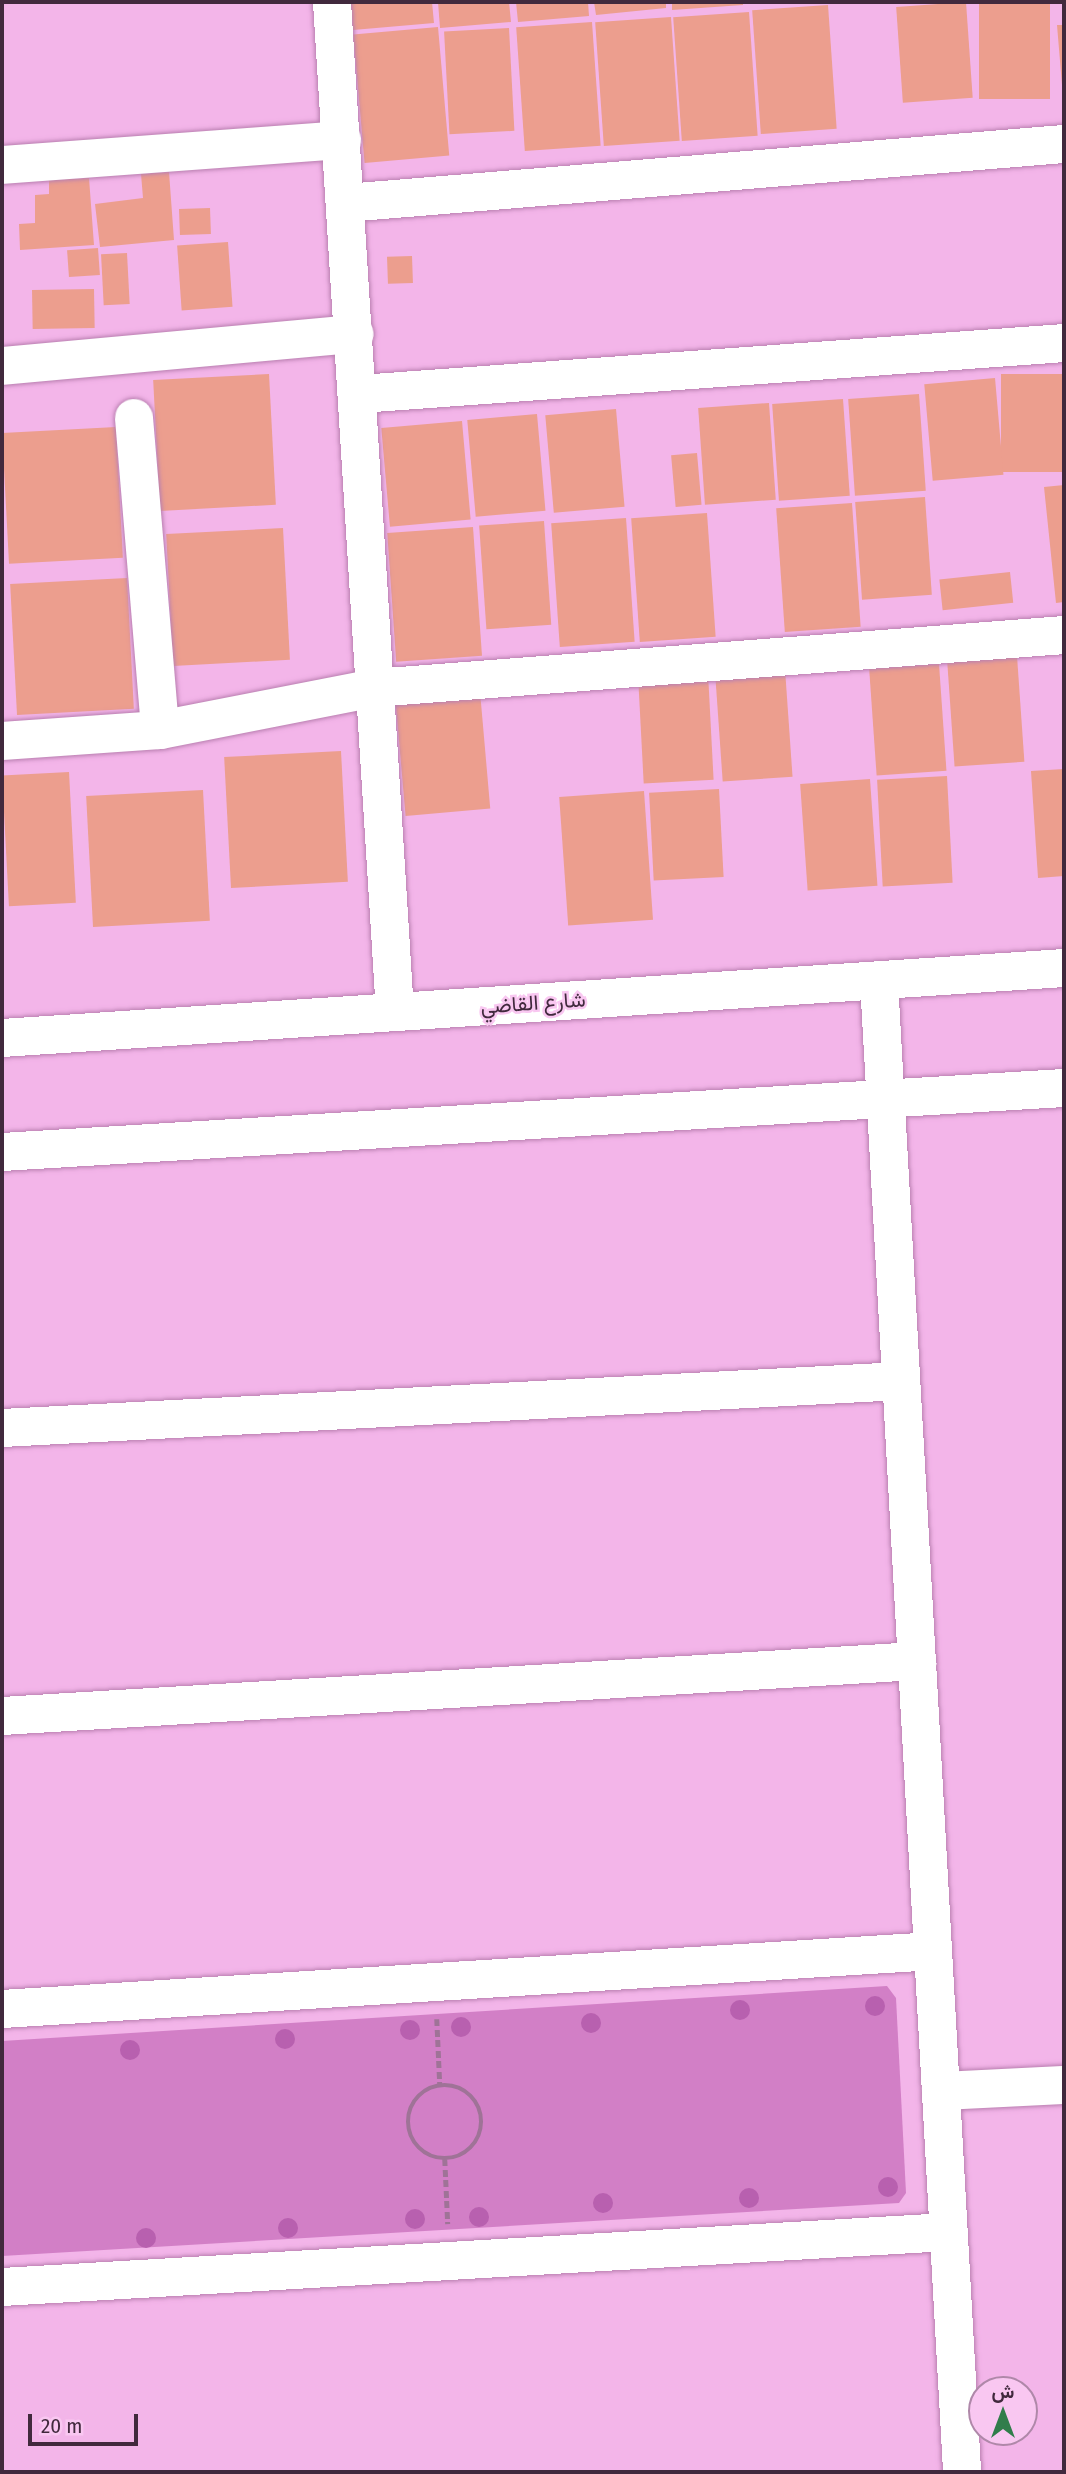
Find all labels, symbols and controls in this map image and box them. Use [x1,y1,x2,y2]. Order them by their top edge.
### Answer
street label: شارع القاضي [480,987,586,1019]
north arrow [968,2376,1038,2446]
text: ش [992,2380,1014,2403]
scale bar [32,2400,142,2444]
text: 20 m [41,2413,82,2439]

